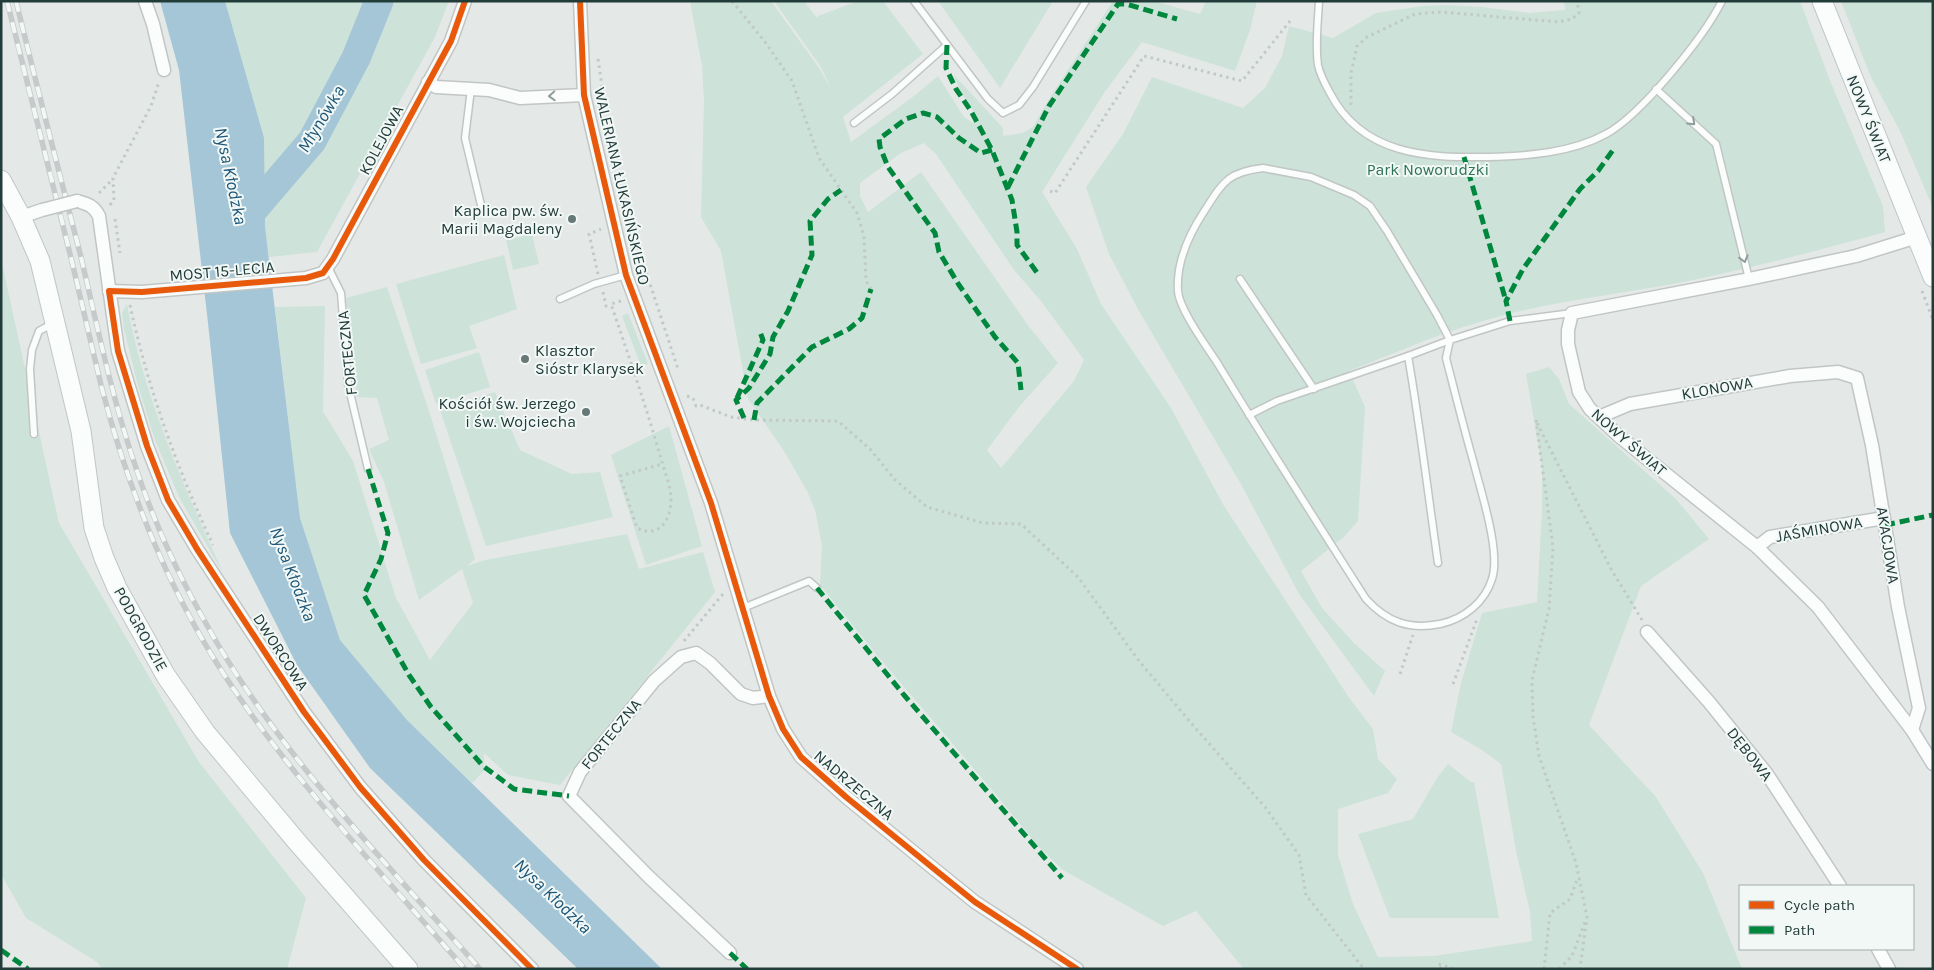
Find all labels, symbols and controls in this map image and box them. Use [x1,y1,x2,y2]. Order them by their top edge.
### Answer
street label: NOWY ŚWIAT [1843,72,1895,166]
water label: Młynówka [292,81,350,157]
street label: WALERIANA ŁUKASIŃSKIEGO [590,85,654,287]
one-way arrow [548,91,556,102]
street label: KOLEJOWA [355,102,407,178]
one-way arrow [1687,116,1696,125]
water label: Nysa Kłodzka [210,125,252,227]
park label: Park Noworudzki [1367,160,1489,179]
place label: Kaplica pw. św. Marii Magdaleny [441,201,563,238]
marker: Kaplica pw. św. Marii Magdaleny [566,213,578,225]
one-way arrow [1738,255,1749,264]
street label: MOST 15-LECIA [169,257,275,285]
street label: FORTECZNA [333,310,361,396]
place label: Klasztor Sióstr Klarysek [535,341,644,378]
marker: Klasztor Sióstr Klarysek [519,353,531,365]
street label: KLONOWA [1680,372,1754,404]
place label: Kościół św. Jerzego i św. Wojciecha [438,394,576,431]
street label: NOWY ŚWIAT [1588,404,1670,480]
marker: Kościół św. Jerzego i św. Wojciecha [580,406,592,418]
street label: AKACJOWA [1873,505,1903,585]
street label: JAŚMINOWA [1774,512,1864,546]
water label: Nysa Kłodzka [265,524,321,624]
street label: PODGRODZIE [110,583,172,675]
street label: DWORCOWA [249,610,313,694]
street label: FORTECZNA [577,695,645,773]
street label: DĘBOWA [1723,723,1777,785]
street label: NADRZECZNA [810,746,898,824]
water label: Nysa Kłodzka [510,854,596,938]
legend [1739,885,1914,950]
text: Cycle path [1784,896,1855,914]
text: Path [1784,921,1815,939]

